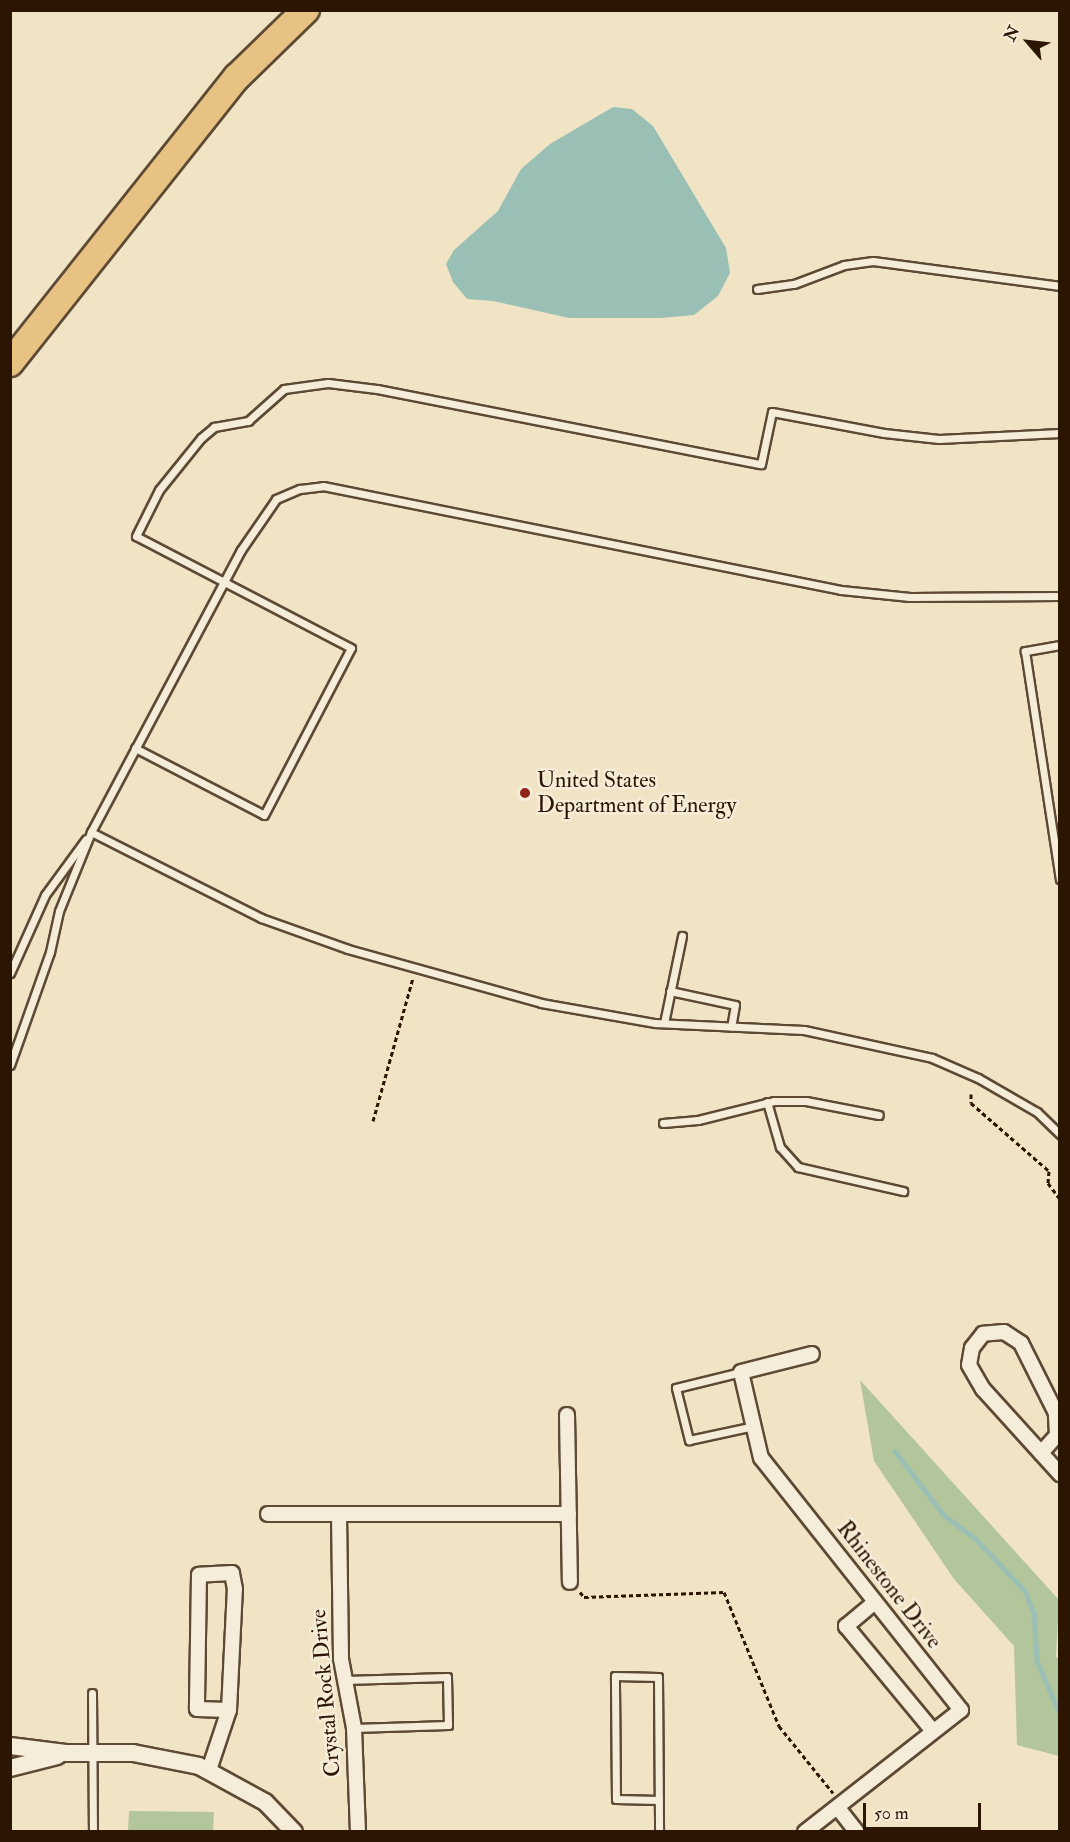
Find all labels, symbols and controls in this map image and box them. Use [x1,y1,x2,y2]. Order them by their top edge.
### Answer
north arrow [998,12,1058,72]
text: N [1000,23,1024,45]
place label: United States Department of Energy [537,767,736,818]
marker: United States Department of Energy [518,786,532,800]
street label: Rhinestone Drive [831,1516,947,1654]
street label: Crystal Rock Drive [306,1608,346,1778]
scale bar [866,1791,984,1829]
text: 50 m [874,1802,909,1825]

